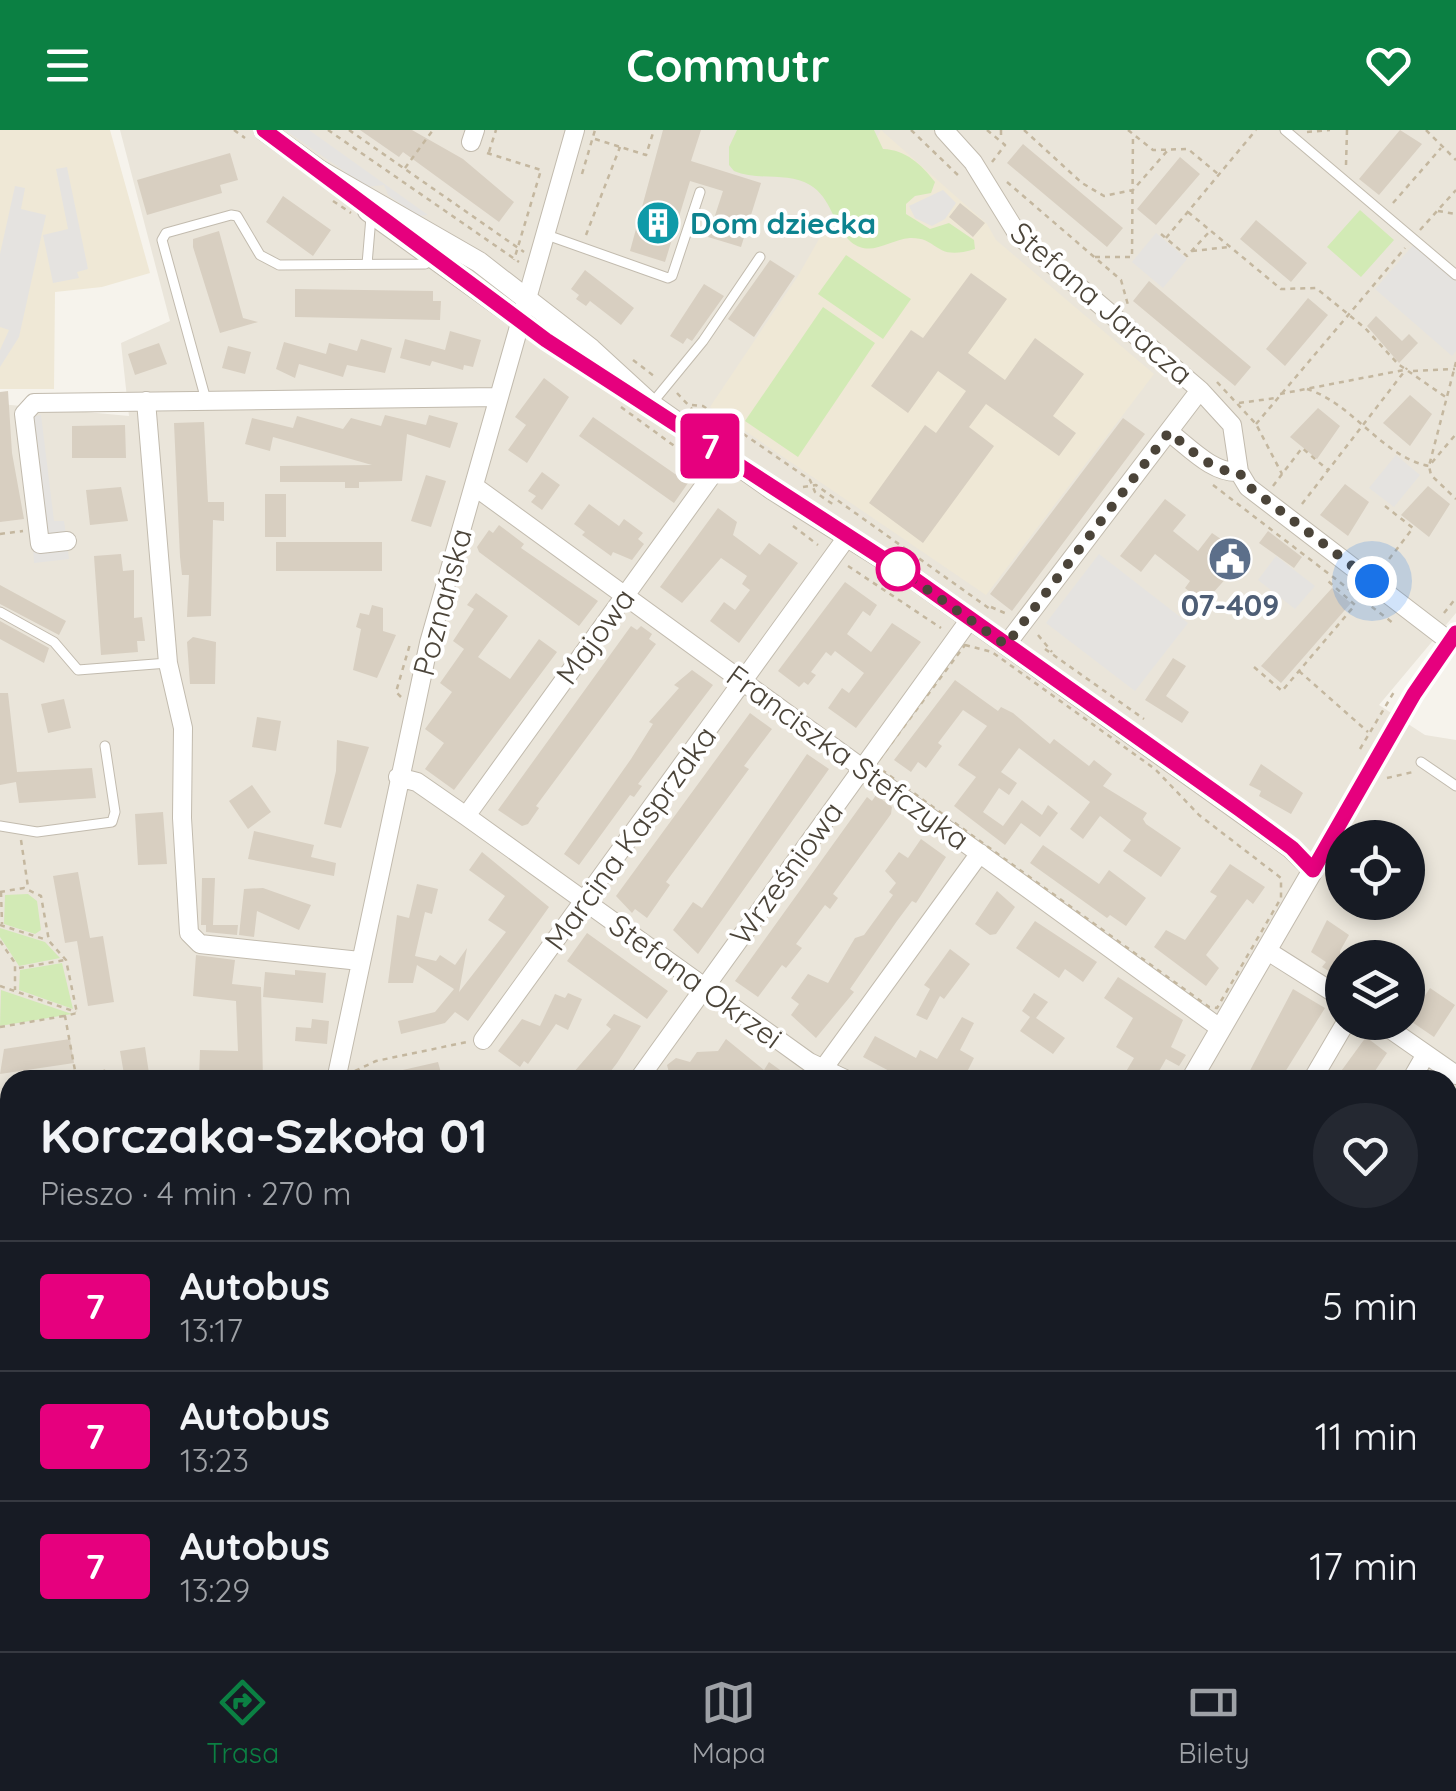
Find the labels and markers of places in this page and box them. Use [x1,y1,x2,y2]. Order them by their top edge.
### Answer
building icon: Dom dziecka [635,200,681,246]
place label: Dom dziecka [690,204,876,242]
public building icon: 07-409 [1207,536,1253,582]
unlabelled marker [877,548,919,590]
place label: 07-409 [1181,586,1279,624]

